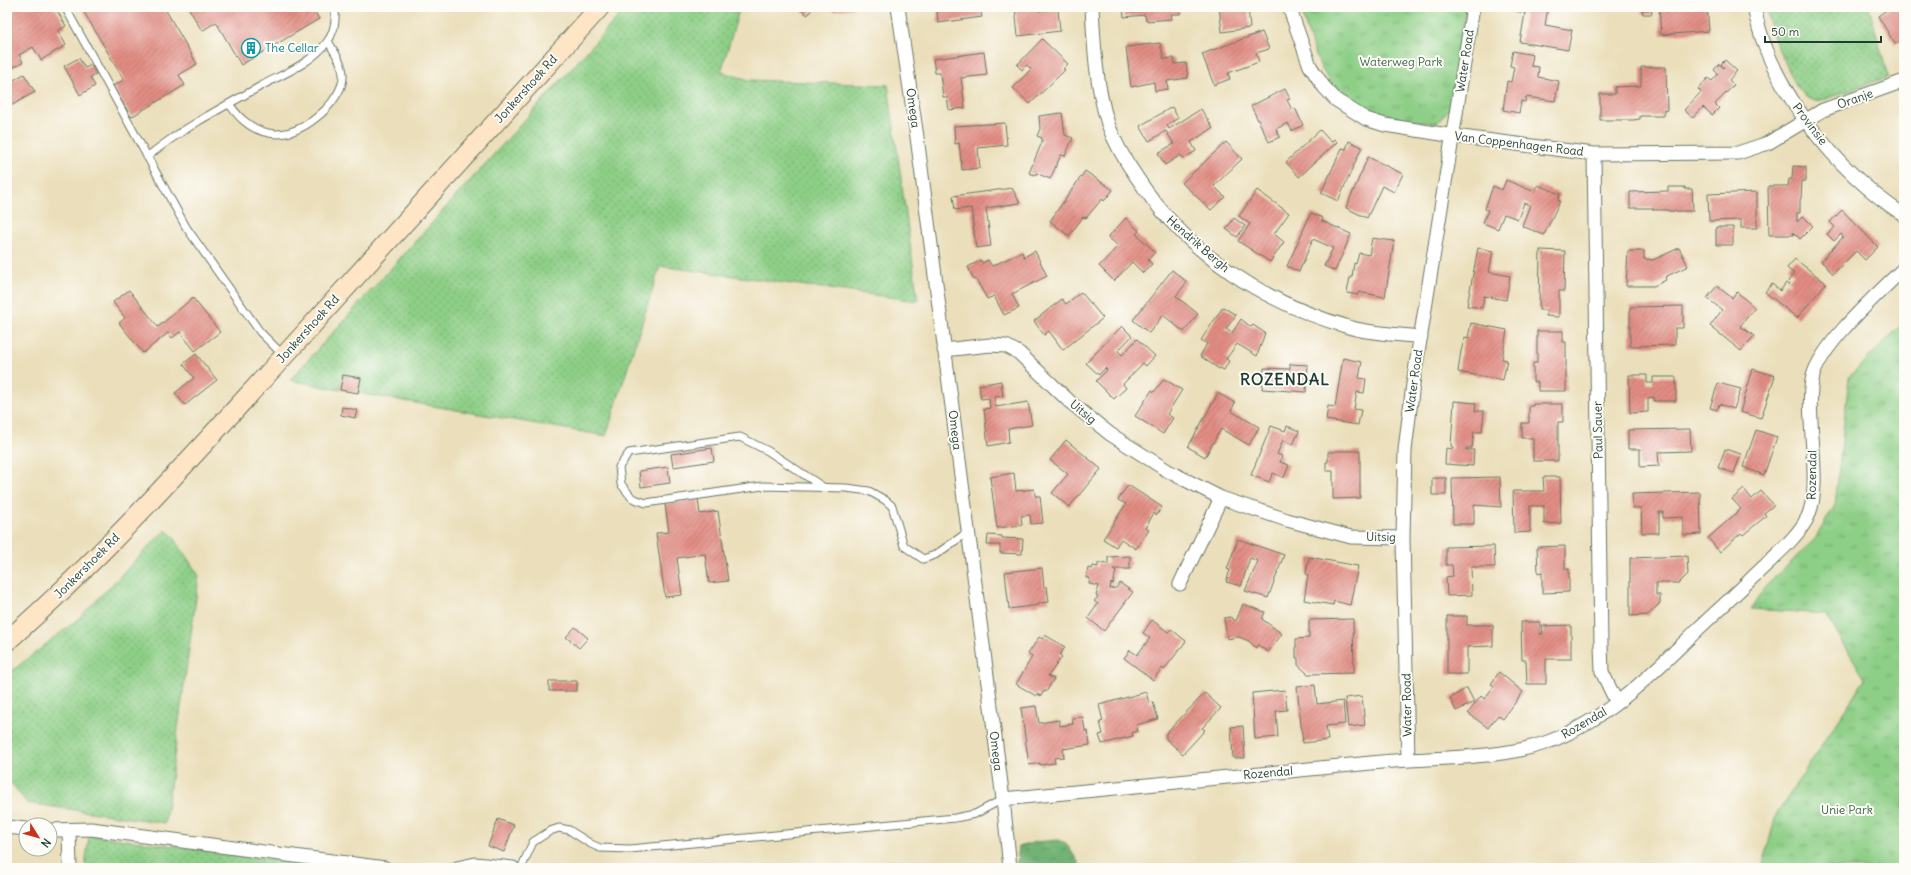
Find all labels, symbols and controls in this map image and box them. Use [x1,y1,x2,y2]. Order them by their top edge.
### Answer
scale bar [1765,18,1881,44]
text: 50 m [1771,24,1800,39]
street label: Water Road [1452,28,1477,94]
building icon: The Cellar [240,37,262,59]
place label: The Cellar [265,40,319,55]
street label: Jonkershoek Rd [491,52,560,126]
park label: Waterweg Park [1360,54,1442,69]
street label: Oranje [1835,85,1875,112]
street label: Omega [903,87,924,129]
street label: Provinsie [1790,100,1831,148]
street label: Van Coppenhagen Road [1454,128,1585,159]
street label: Hendrik Bergh [1164,212,1233,275]
street label: Jonkershoek Rd [273,292,342,366]
street label: Water Road [1402,348,1425,413]
district label: ROZENDAL [1240,369,1330,389]
street label: Uitsig [1067,396,1100,427]
street label: Paul Sauer [1589,401,1606,459]
street label: Omega [946,409,965,451]
street label: Rozendal [1804,450,1819,500]
street label: Uitsig [1366,529,1396,544]
street label: Jonkershoek Rd [51,530,122,601]
street label: Water Road [1398,673,1415,737]
street label: Rozendal [1558,704,1609,741]
street label: Omega [987,730,1006,772]
street label: Rozendal [1243,763,1293,782]
park label: Unie Park [1821,802,1873,817]
north arrow [18,817,58,857]
text: N [38,836,54,850]

